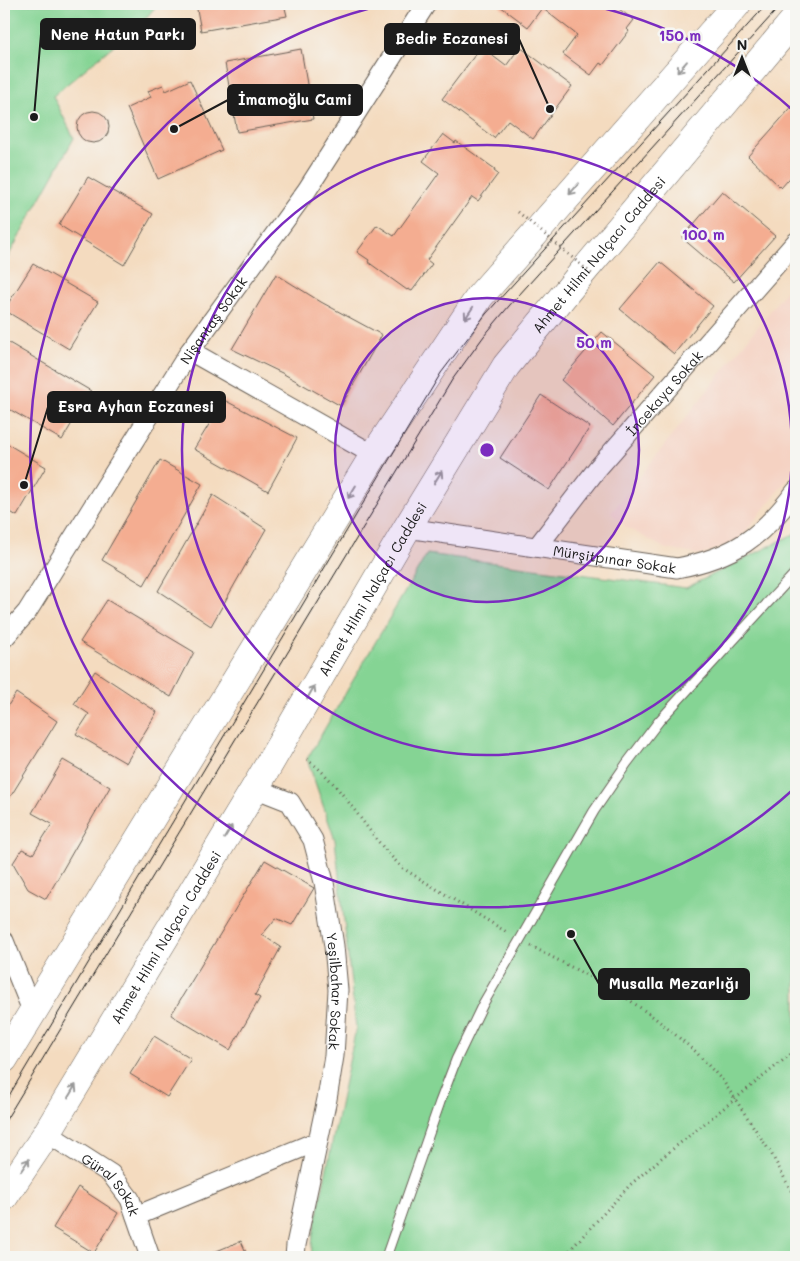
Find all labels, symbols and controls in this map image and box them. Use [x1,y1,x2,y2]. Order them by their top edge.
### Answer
callout: Nene Hatun Parkı [41,19,195,49]
text: Nene Hatun Parkı [51,24,185,44]
callout: Bedir Eczanesi [385,24,519,54]
text: 150 m [659,25,701,45]
text: Bedir Eczanesi [395,28,509,48]
north arrow [718,32,768,82]
text: N [737,35,747,54]
one-way arrow [676,60,687,73]
callout: İmamoğlu Cami [228,85,362,115]
text: İmamoğlu Cami [238,89,352,109]
street label: Ahmet Hilmi Nalçacı Caddesi [527,172,669,337]
one-way arrow [569,182,580,195]
text: 100 m [681,224,725,244]
street label: Nişantaş Sokak [175,272,251,367]
one-way arrow [464,305,474,319]
text: 50 m [576,332,612,352]
street label: İncekaya Sokak [621,346,706,439]
callout: Esra Ayhan Eczanesi [48,392,225,422]
text: Esra Ayhan Eczanesi [58,396,214,416]
centre of rings [478,441,496,459]
one-way arrow [433,470,443,484]
one-way arrow [346,485,356,499]
street label: Ahmet Hilmi Nalçacı Caddesi [313,498,430,679]
street label: Mürşitpınar Sokak [552,540,677,577]
one-way arrow [306,685,316,700]
one-way arrow [224,826,234,840]
street label: Ahmet Hilmi Nalçacı Caddesi [106,847,225,1027]
street label: Yeşilbahar Sokak [322,931,347,1051]
callout: Musalla Mezarlığı [599,969,749,999]
text: Musalla Mezarlığı [609,973,739,993]
one-way arrow [67,1085,77,1099]
street label: Güral Sokak [78,1148,145,1219]
one-way arrow [20,1158,30,1172]

